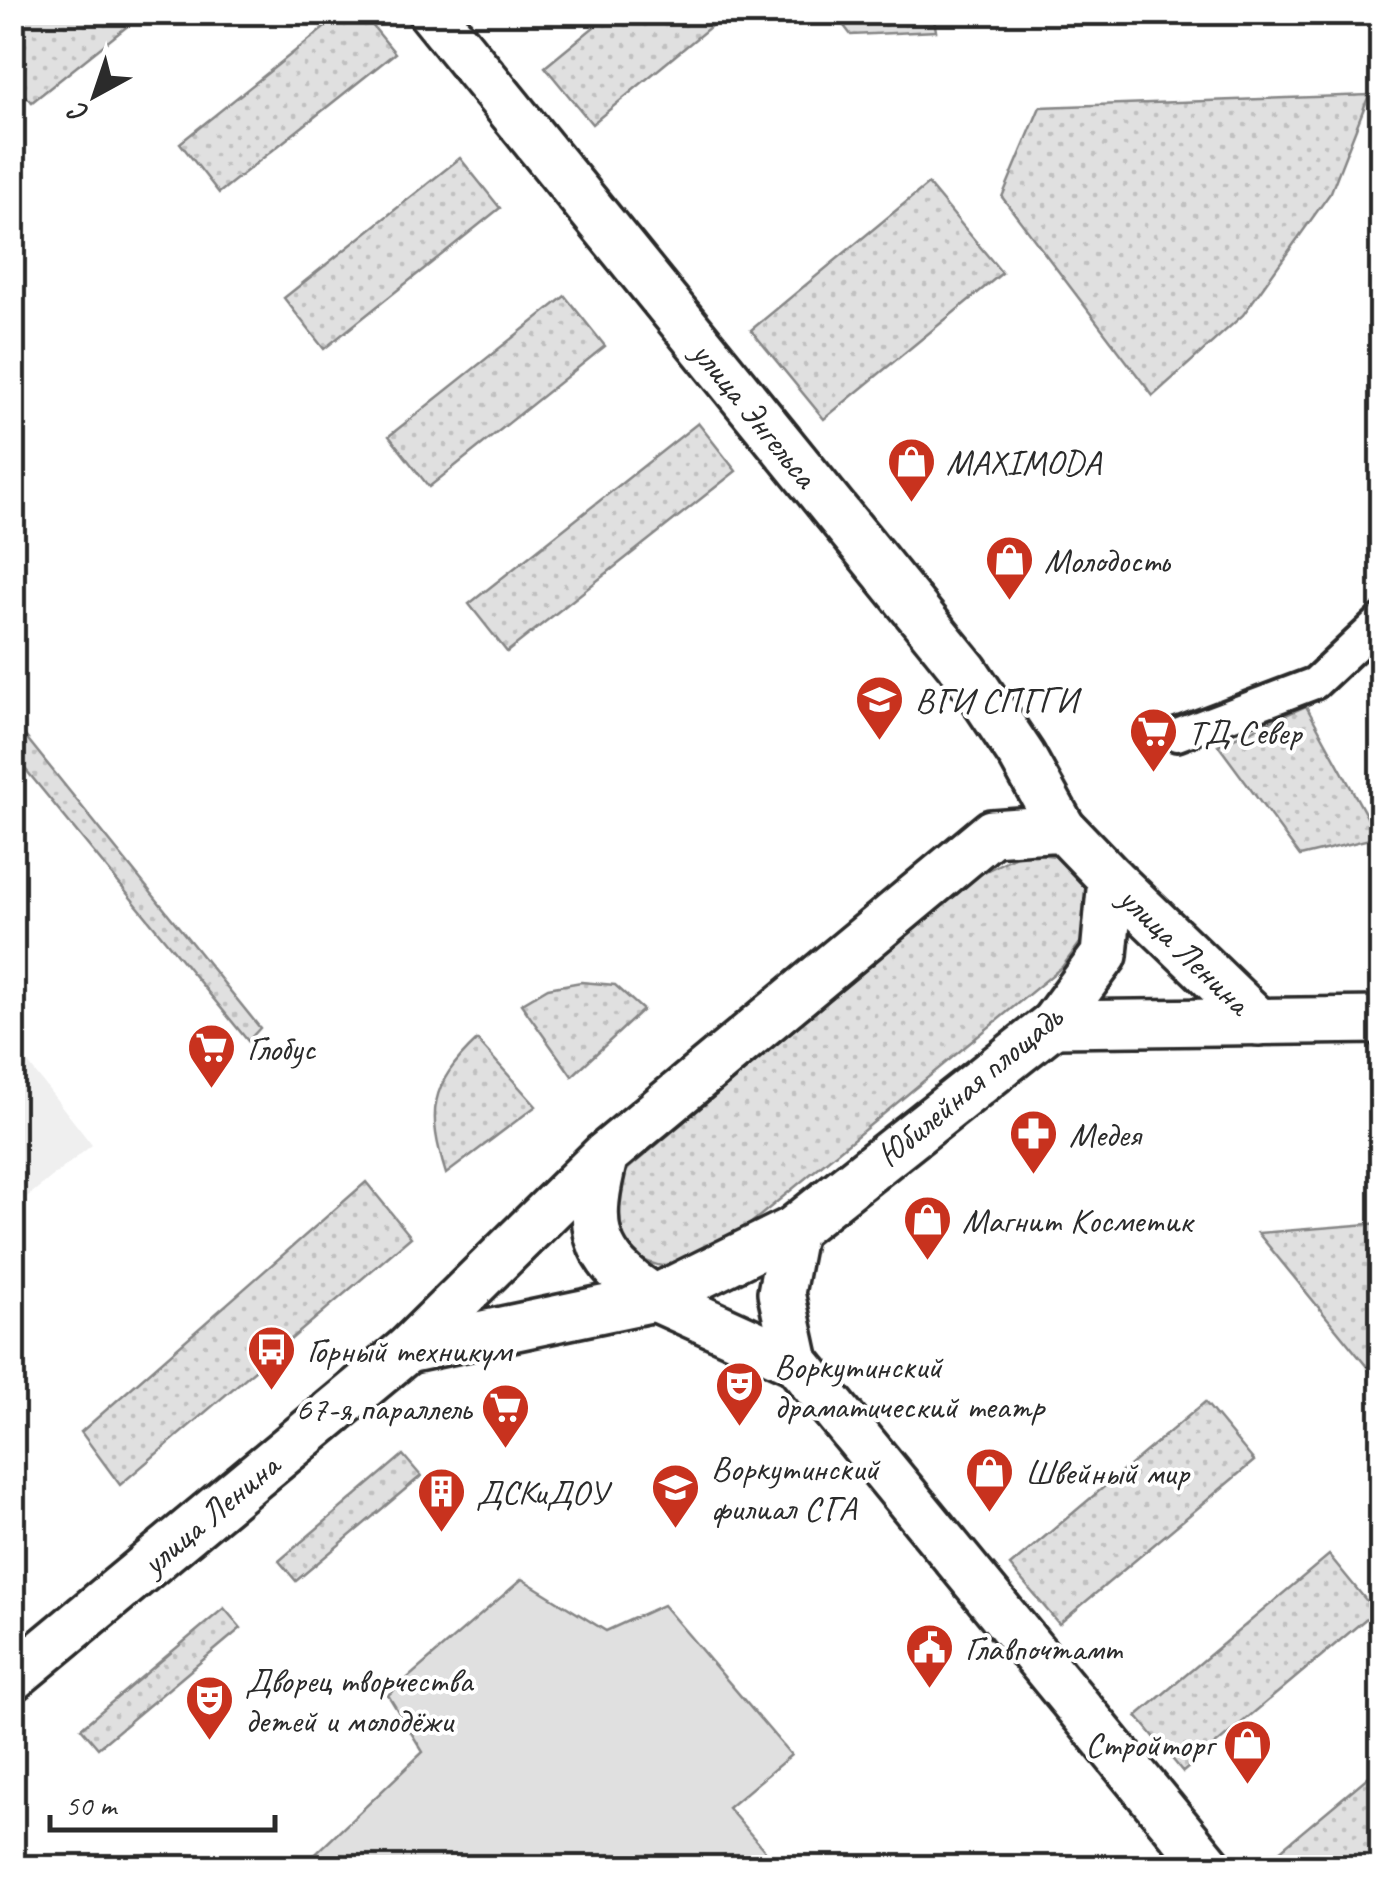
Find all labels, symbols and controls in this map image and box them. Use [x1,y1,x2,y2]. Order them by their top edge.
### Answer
north arrow [45,45,145,145]
text: С [60,94,96,132]
street label: улица Энгельса [681,330,829,498]
shop icon: MAXIMODA [885,436,937,504]
place label: MAXIMODA [946,440,1102,485]
shop icon: Молодость [983,534,1035,602]
place label: Молодость [1044,538,1172,583]
school or university icon: ВГИ СПГГИ [854,674,906,742]
place label: ВГИ СПГГИ [915,678,1082,723]
supermarket icon: ТД Север [1127,706,1179,774]
place label: ТД Север [1188,710,1303,755]
street label: улица Ленина [1108,875,1262,1026]
street label: Юбилейная площадь [867,994,1073,1177]
supermarket icon: Глобус [186,1022,238,1090]
place label: Глобус [247,1026,316,1071]
pharmacy icon: Медея [1008,1108,1060,1176]
place label: Медея [1069,1112,1144,1157]
shop icon: Магнит Косметик [901,1194,953,1262]
place label: Магнит Косметик [962,1198,1195,1243]
bus stop icon: Горный техникум [246,1324,298,1392]
place label: Горный техникум [307,1328,514,1373]
place label: Воркутинский драматический театр [774,1344,1047,1429]
theatre icon: Воркутинский драматический театр [713,1360,765,1428]
supermarket icon: 67-я параллель [480,1382,532,1450]
place label: 67-я параллель [295,1386,473,1431]
street label: улица Ленина [131,1442,291,1586]
place label: Воркутинский филиал СГА [711,1446,881,1531]
shop icon: Швейный мир [964,1446,1016,1514]
place label: Швейный мир [1025,1450,1191,1495]
school or university icon: Воркутинский филиал СГА [650,1462,702,1530]
building icon: ДСКиДОУ [415,1466,467,1534]
place label: ДСКиДОУ [476,1470,613,1515]
public building icon: Главпочтамт [904,1622,956,1690]
place label: Главпочтамт [965,1626,1123,1671]
place label: Дворец творчества детей и молодёжи [245,1658,474,1743]
theatre icon: Дворец творчества детей и молодёжи [184,1674,236,1742]
shop icon: Стройторг [1222,1718,1274,1786]
place label: Стройторг [1085,1722,1218,1767]
scale bar [50,1770,275,1832]
text: 50 m [65,1786,118,1824]

